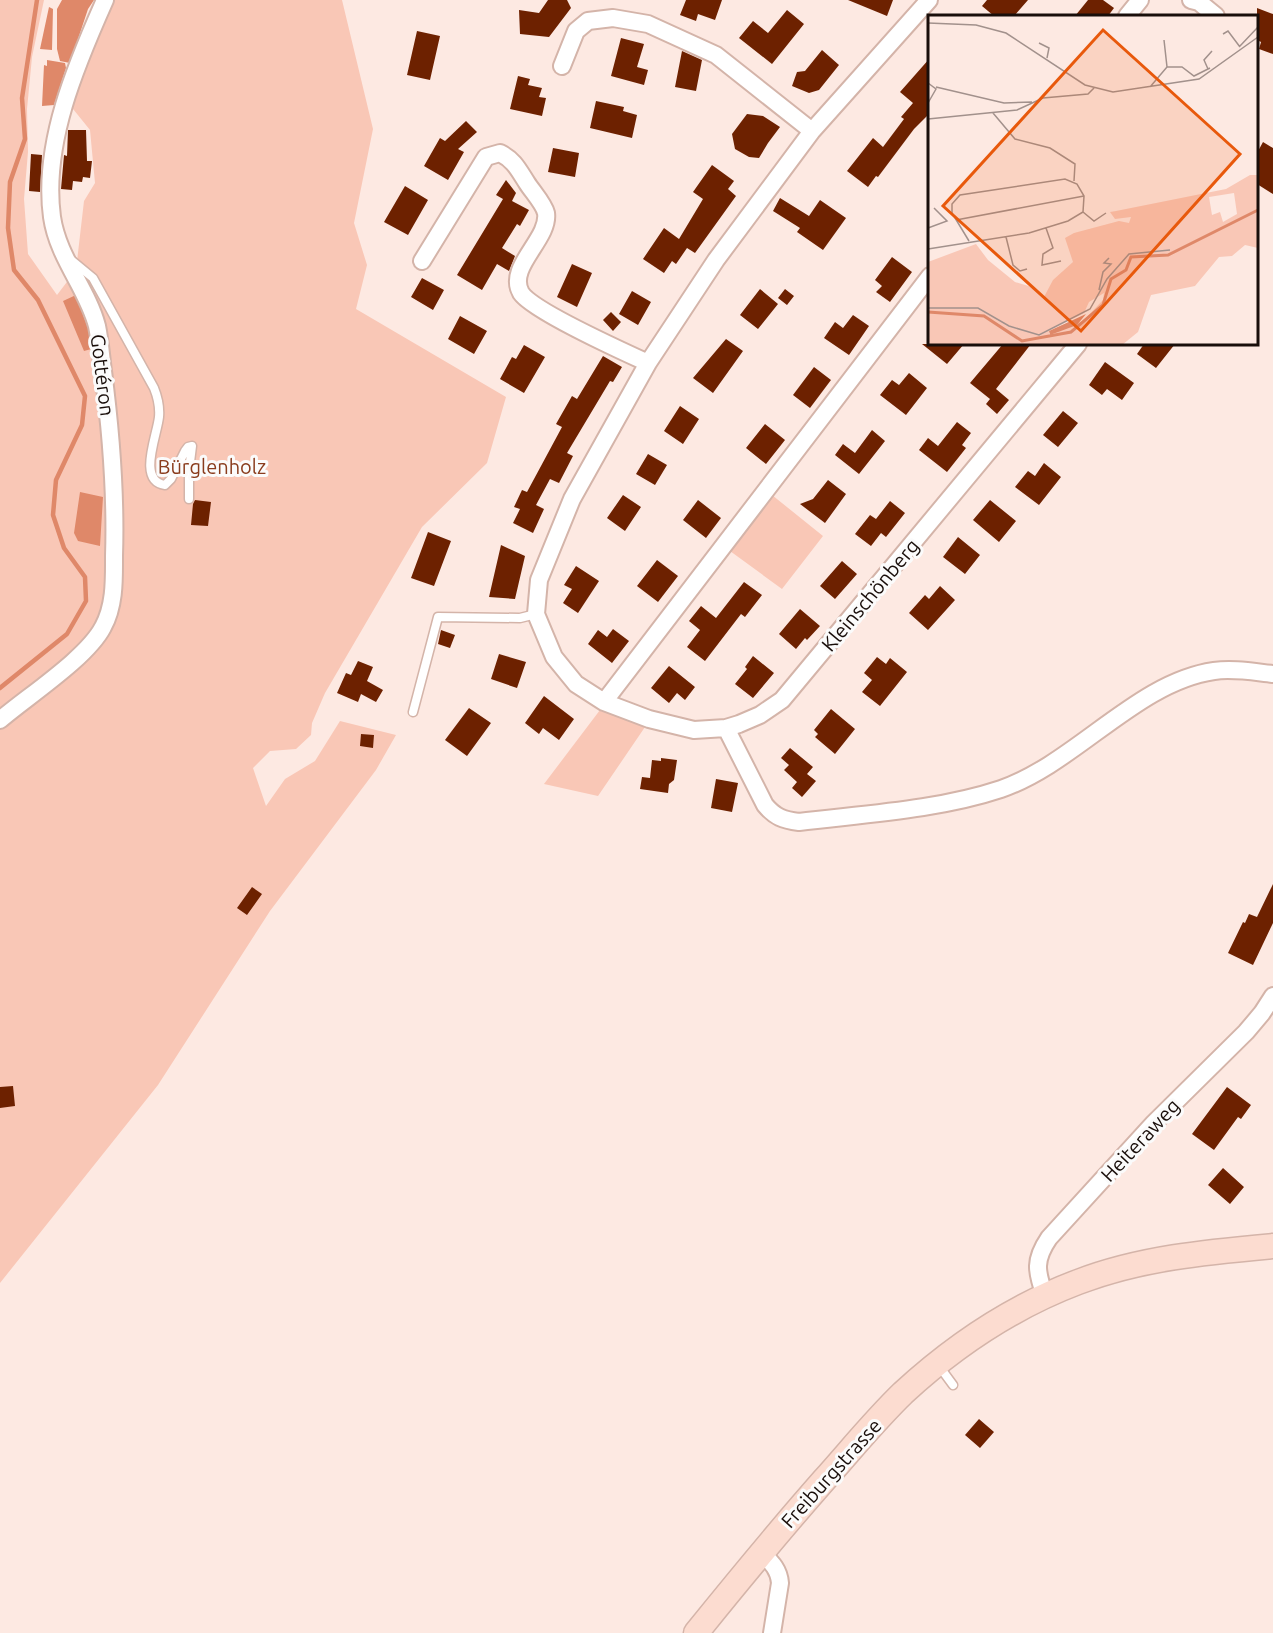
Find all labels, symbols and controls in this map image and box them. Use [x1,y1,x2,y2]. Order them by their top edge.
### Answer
inset map [928,15,1258,345]
street label: Gottéron [87,333,119,417]
park label: Bürglenholz [158,455,266,478]
street label: Kleinschönberg [816,534,924,656]
street label: Heiteraweg [1096,1094,1184,1186]
street label: Freiburgstrasse [776,1414,886,1532]

